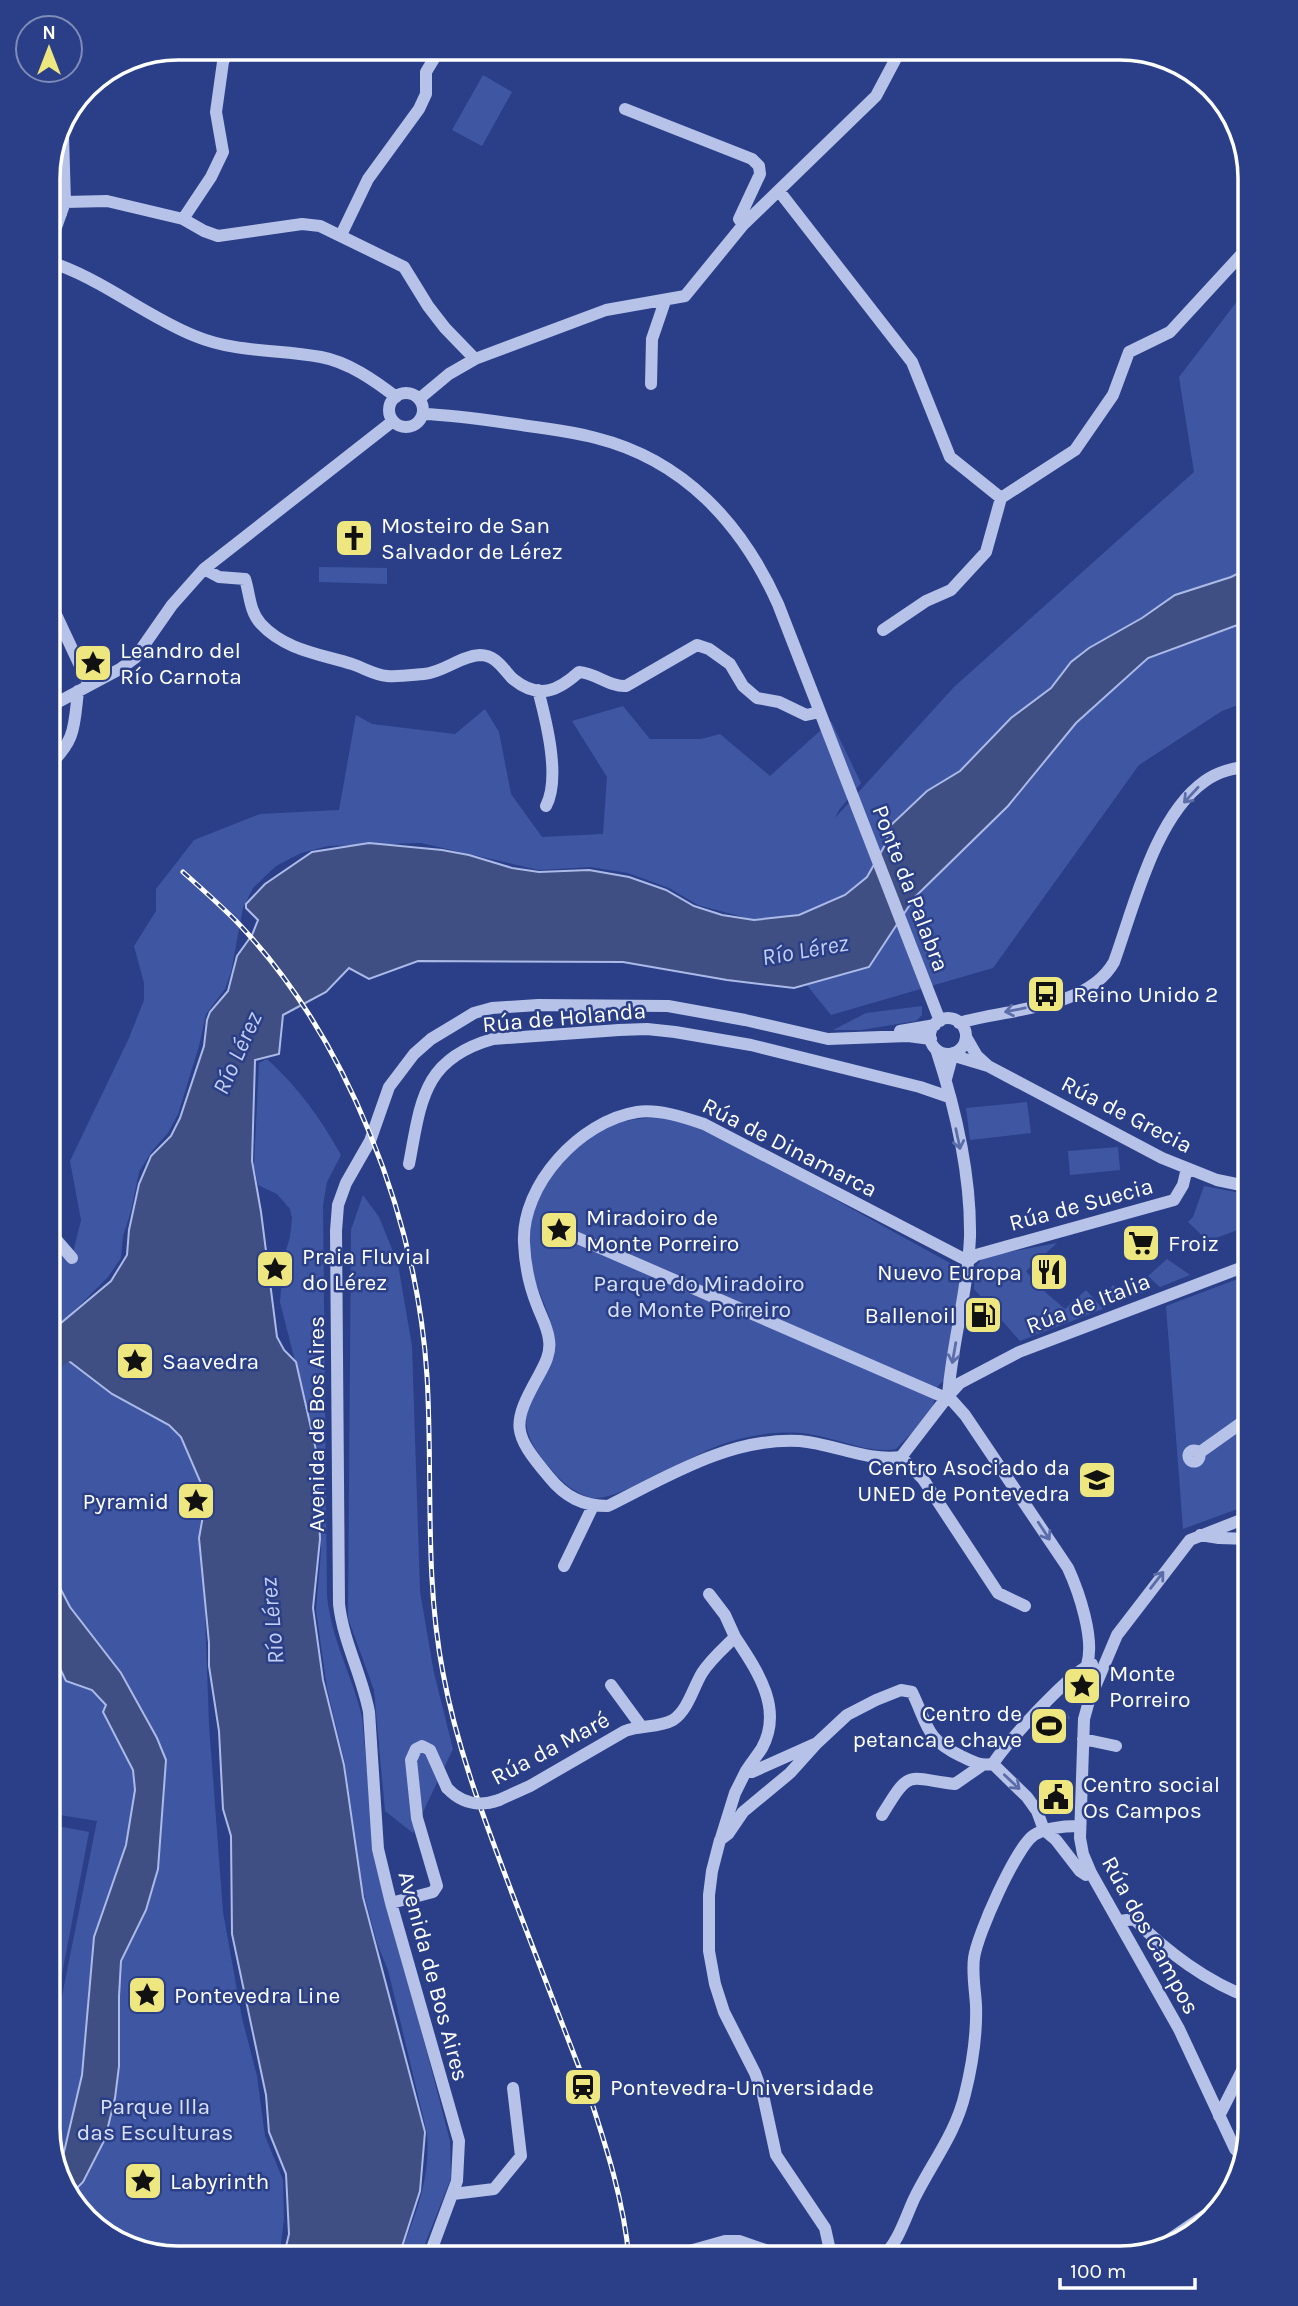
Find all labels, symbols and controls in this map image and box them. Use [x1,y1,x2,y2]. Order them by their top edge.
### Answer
north arrow [14,14,84,84]
text: N [42,22,56,44]
place label: Mosteiro de San Salvador de Lérez [381,512,563,565]
church icon: Mosteiro de San Salvador de Lérez [333,517,375,559]
place label: Leandro del Río Carnota [120,637,242,690]
place icon: Leandro del Río Carnota [72,642,114,684]
one-way arrow [1183,786,1200,803]
street label: Ponte da Palabra [866,801,955,975]
water label: Río Lérez [760,928,851,971]
bus stop icon: Reino Unido 2 [1025,973,1067,1015]
place label: Reino Unido 2 [1073,981,1218,1008]
street label: Rúa de Holanda [481,997,647,1038]
one-way arrow [1004,1003,1027,1017]
water label: Río Lérez [206,1007,268,1099]
street label: Rúa de Grecia [1057,1070,1197,1159]
street label: Rúa de Dinamarca [698,1092,882,1203]
one-way arrow [951,1127,965,1150]
street label: Rúa de Suecia [1006,1172,1156,1237]
place label: Miradoiro de Monte Porreiro [586,1204,739,1257]
place icon: Miradoiro de Monte Porreiro [538,1209,580,1251]
supermarket icon: Froiz [1120,1222,1162,1264]
place label: Froiz [1168,1230,1219,1257]
place label: Praia Fluvial do Lérez [302,1243,431,1296]
place icon: Praia Fluvial do Lérez [254,1248,296,1290]
restaurant icon: Nuevo Europa [1028,1251,1070,1293]
place label: Nuevo Europa [877,1259,1022,1286]
street label: Rúa de Italia [1022,1267,1154,1339]
park label: Parque do Miradoiro de Monte Porreiro [593,1270,805,1323]
fuel station icon: Ballenoil [962,1294,1004,1336]
place label: Ballenoil [865,1302,956,1329]
street label: Avenida de Bos Aires [303,1316,330,1532]
place icon: Saavedra [114,1340,156,1382]
one-way arrow [947,1341,960,1364]
place label: Saavedra [162,1348,259,1375]
place label: Centro Asociado da UNED de Pontevedra [857,1454,1070,1507]
school or university icon: Centro Asociado da UNED de Pontevedra [1076,1459,1118,1501]
place icon: Pyramid [175,1480,217,1522]
place label: Pyramid [83,1488,169,1515]
one-way arrow [1037,1521,1051,1541]
one-way arrow [1150,1572,1165,1590]
water label: Río Lérez [254,1575,290,1666]
place label: Monte Porreiro [1109,1660,1190,1713]
place icon: Monte Porreiro [1061,1665,1103,1707]
place label: Centro de petanca e chave [853,1700,1022,1753]
sports icon: Centro de petanca e chave [1028,1705,1070,1747]
street label: Rúa da Maré [486,1706,614,1791]
place label: Centro social Os Campos [1083,1771,1220,1824]
one-way arrow [1003,1774,1020,1791]
public building icon: Centro social Os Campos [1035,1776,1077,1818]
street label: Rúa dos Campos [1096,1852,1205,2019]
street label: Avenida de Bos Aires [393,1868,475,2084]
place icon: Pontevedra Line [126,1974,168,2016]
place label: Pontevedra Line [174,1982,340,2009]
station icon: Pontevedra-Universidade [562,2066,604,2108]
place label: Pontevedra-Universidade [610,2074,874,2101]
park label: Parque Illa das Esculturas [77,2093,233,2146]
place icon: Labyrinth [122,2160,164,2202]
place label: Labyrinth [170,2168,269,2195]
scale bar [1060,2246,1195,2290]
text: 100 m [1070,2259,1127,2283]

